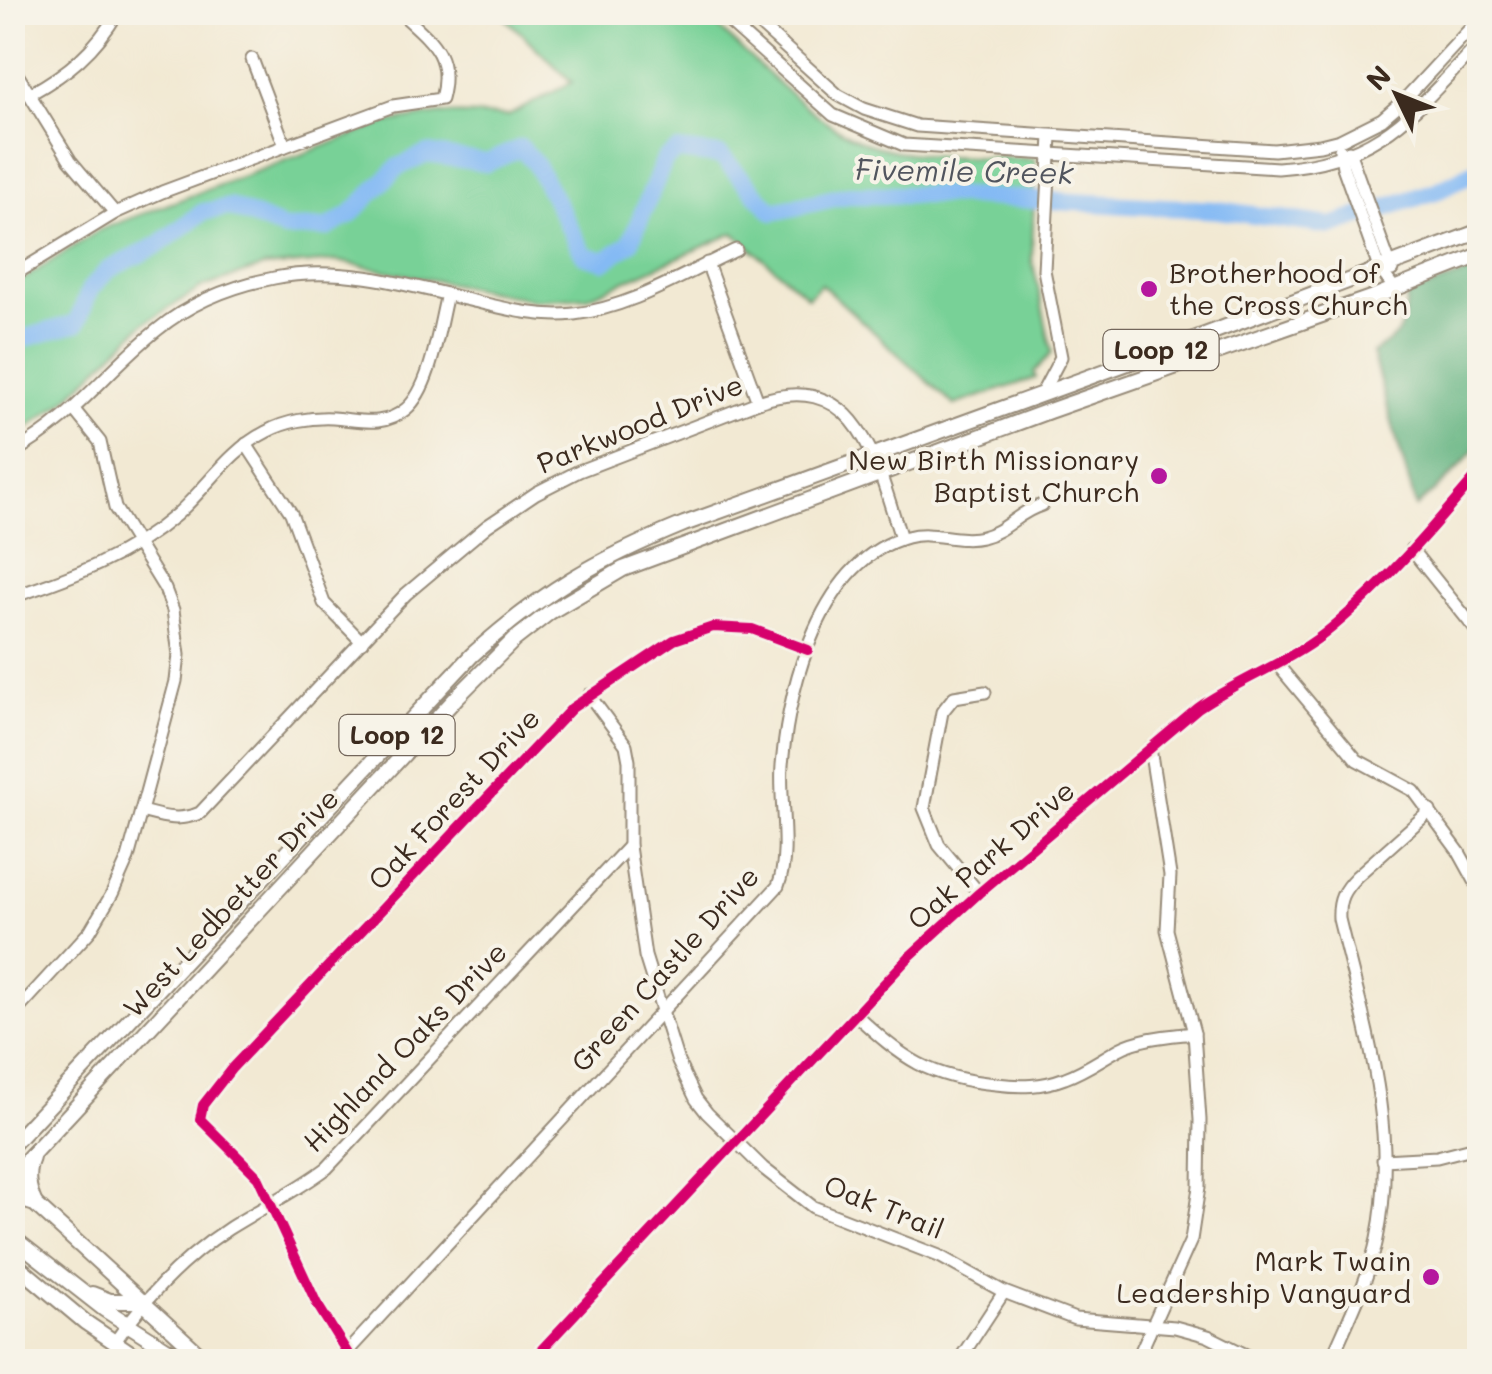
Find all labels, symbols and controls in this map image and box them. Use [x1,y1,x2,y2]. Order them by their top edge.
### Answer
north arrow [1347,45,1447,145]
text: N [1358,57,1398,97]
water label: Fivemile Creek [854,148,1075,192]
place label: Brotherhood of the Cross Church [1169,254,1408,322]
marker: Brotherhood of the Cross Church [1138,278,1160,300]
road number: Loop 12 [1104,330,1218,370]
street label: Parkwood Drive [531,365,748,481]
place label: New Birth Missionary Baptist Church [848,441,1139,509]
marker: New Birth Missionary Baptist Church [1148,465,1170,487]
street label: Oak Forest Drive [360,700,547,897]
road number: Loop 12 [340,715,454,755]
street label: Oak Park Drive [899,772,1081,937]
street label: West Ledbetter Drive [115,780,346,1025]
street label: Green Castle Drive [562,858,766,1079]
street label: Highland Oaks Drive [295,934,514,1159]
street label: Oak Trail [819,1166,950,1246]
place label: Mark Twain Leadership Vanguard [1116,1242,1411,1310]
marker: Mark Twain Leadership Vanguard [1420,1266,1442,1288]

